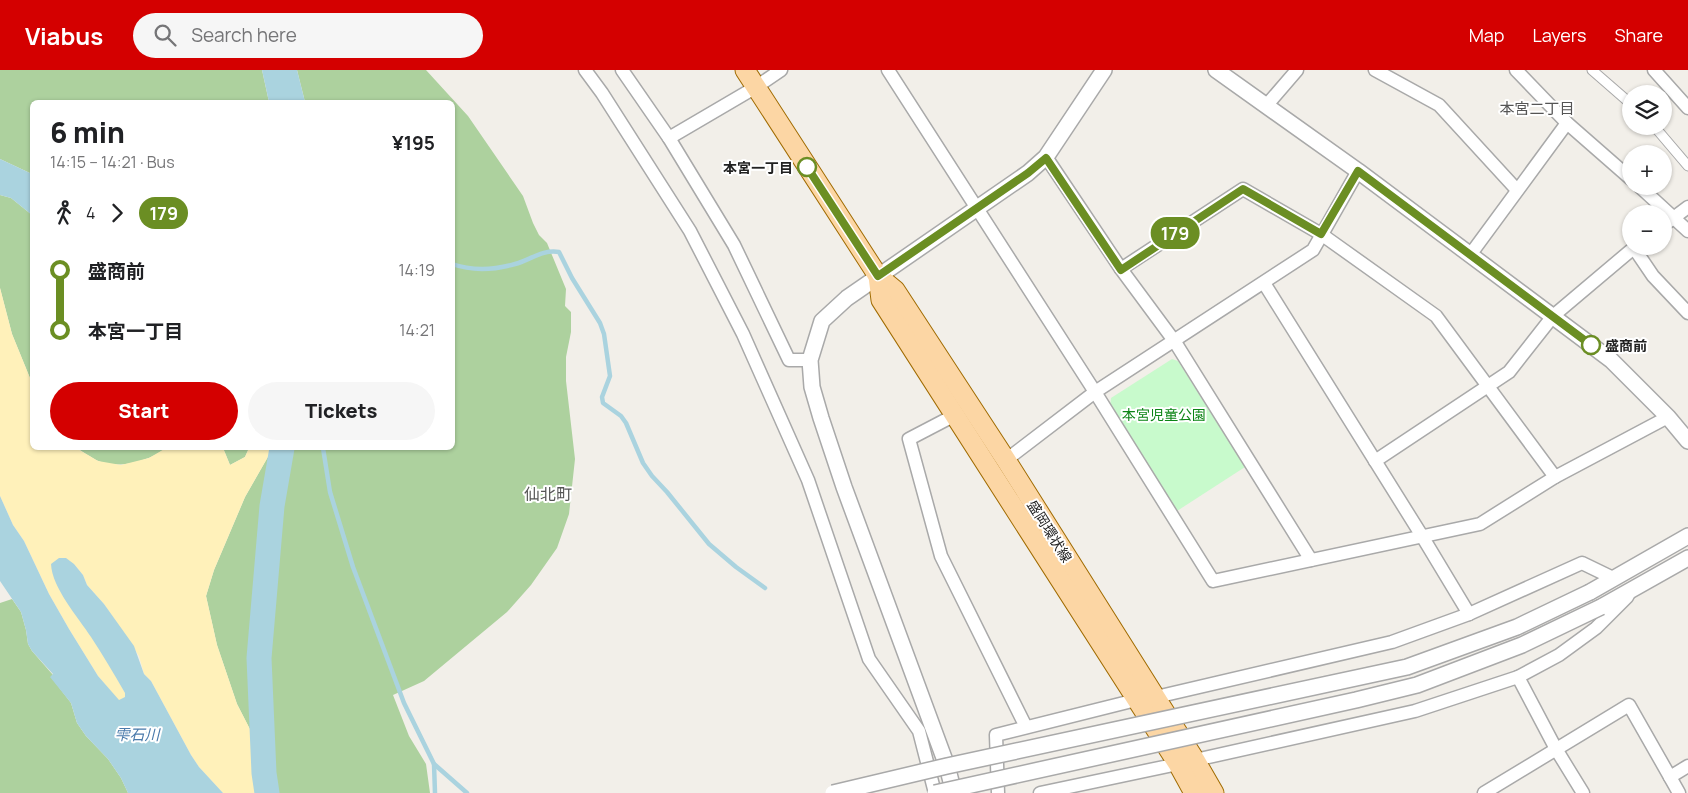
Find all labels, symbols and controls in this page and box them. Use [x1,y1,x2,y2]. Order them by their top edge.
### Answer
search box [133,13,483,58]
text: Viabus [25,19,103,52]
icon: search [151,21,179,49]
text: Search here [191,22,297,48]
text: Map [1469,23,1504,47]
text: Layers [1532,23,1586,47]
text: Share [1614,23,1663,47]
map controls [1622,85,1672,255]
button: layers [1622,85,1672,135]
district label: 本宮二丁目 [1499,98,1575,119]
text: 6 min [50,113,125,151]
text: ¥195 [392,130,435,156]
button: + [1622,145,1672,195]
text: 14:15 – 14:21 · Bus [50,151,175,173]
marker: 本宮一丁目 [797,157,817,177]
place label: 本宮一丁目 [723,158,793,177]
icon: walk [50,199,78,227]
icon: forward [103,199,131,227]
text: 179 [149,201,178,225]
text: 4 [86,202,95,224]
button: − [1622,205,1672,255]
line badge: 179 [1146,217,1204,249]
text: 179 [1161,221,1189,245]
text: 盛商前 [88,258,145,284]
text: 14:19 [398,259,435,281]
text: 本宮一丁目 [88,318,183,344]
text: 14:21 [399,319,435,341]
marker: 盛商前 [1581,335,1601,355]
place label: 盛商前 [1605,336,1647,355]
button: Start [50,382,238,440]
button: Tickets [248,382,435,440]
park label: 本宮児童公園 [1122,405,1206,424]
district label: 仙北町 [524,483,572,505]
street label: 盛岡環状線 [1023,496,1077,566]
water label: 雫石川 [114,724,161,745]

